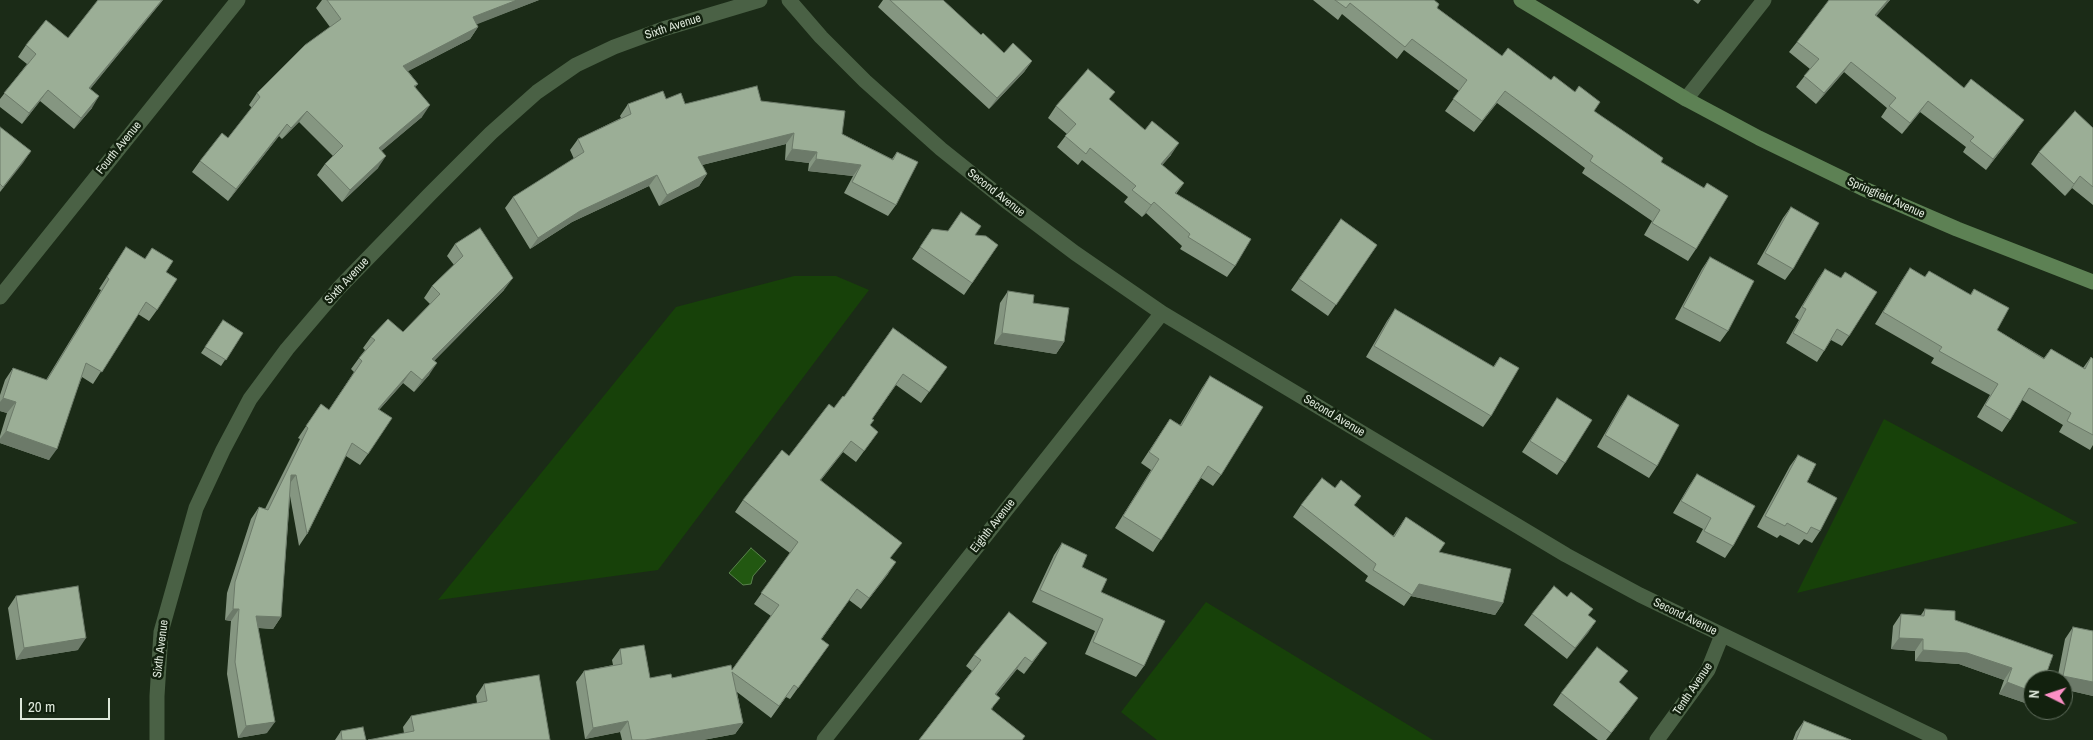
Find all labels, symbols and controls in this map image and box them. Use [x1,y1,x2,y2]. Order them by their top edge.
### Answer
street label: Sixth Avenue [643,11,703,43]
street label: Fourth Avenue [93,119,145,177]
street label: Second Avenue [964,166,1028,220]
street label: Springfield Avenue [1845,174,1927,222]
street label: Sixth Avenue [322,255,372,307]
street label: Second Avenue [1301,392,1367,440]
street label: Eighth Avenue [968,496,1018,556]
street label: Second Avenue [1651,595,1719,639]
street label: Sixth Avenue [150,619,172,679]
street label: Tenth Avenue [1670,660,1716,718]
north arrow [2023,670,2073,720]
scale bar [22,688,112,720]
text: N [2025,689,2043,699]
text: 20 m [28,696,55,717]

